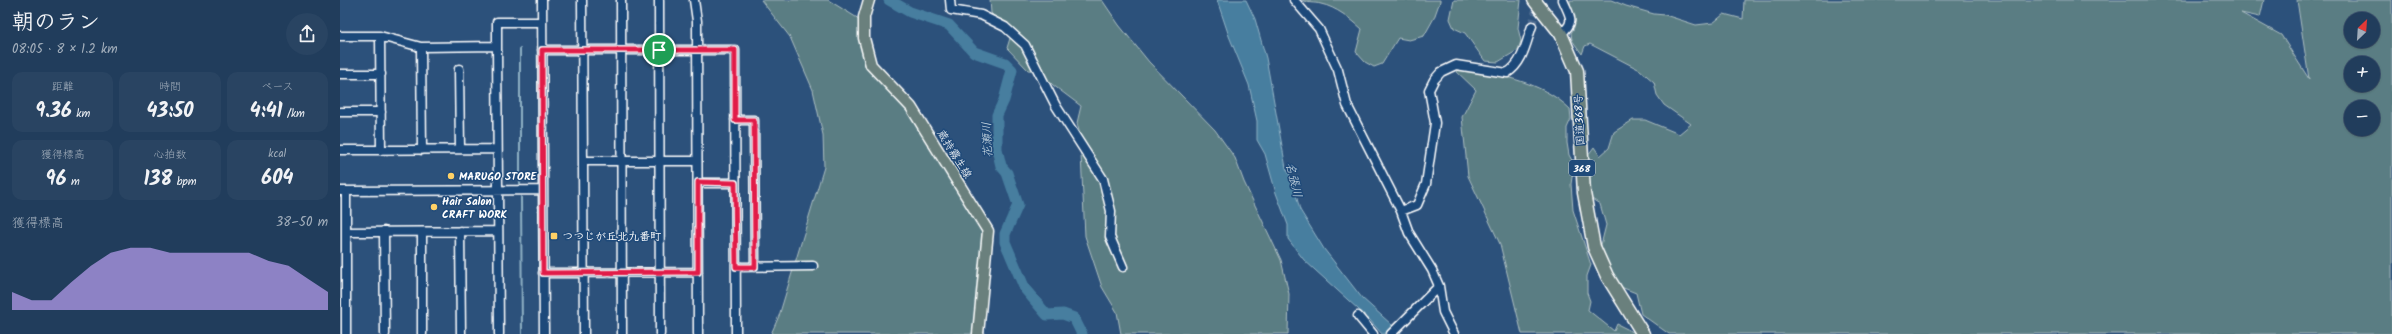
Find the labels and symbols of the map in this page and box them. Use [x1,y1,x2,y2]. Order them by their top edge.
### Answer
north arrow [2344,12,2380,48]
pin [642,33,676,67]
street label: 国道368号 [1570,93,1590,146]
water label: 花瀬川 [977,122,998,158]
street label: 蔵持霧生線 [932,126,976,183]
water label: 名張川 [1280,160,1307,200]
road number: 368 [1569,160,1595,176]
place label: MARUGO STORE [459,168,537,186]
marker: MARUGO STORE [446,171,456,181]
place label: Hair Salon CRAFT WORK [442,193,508,224]
marker: Hair Salon CRAFT WORK [429,202,439,212]
place label: つつじが丘北九番町 [562,228,662,246]
marker: つつじが丘北九番町 [549,231,559,241]

